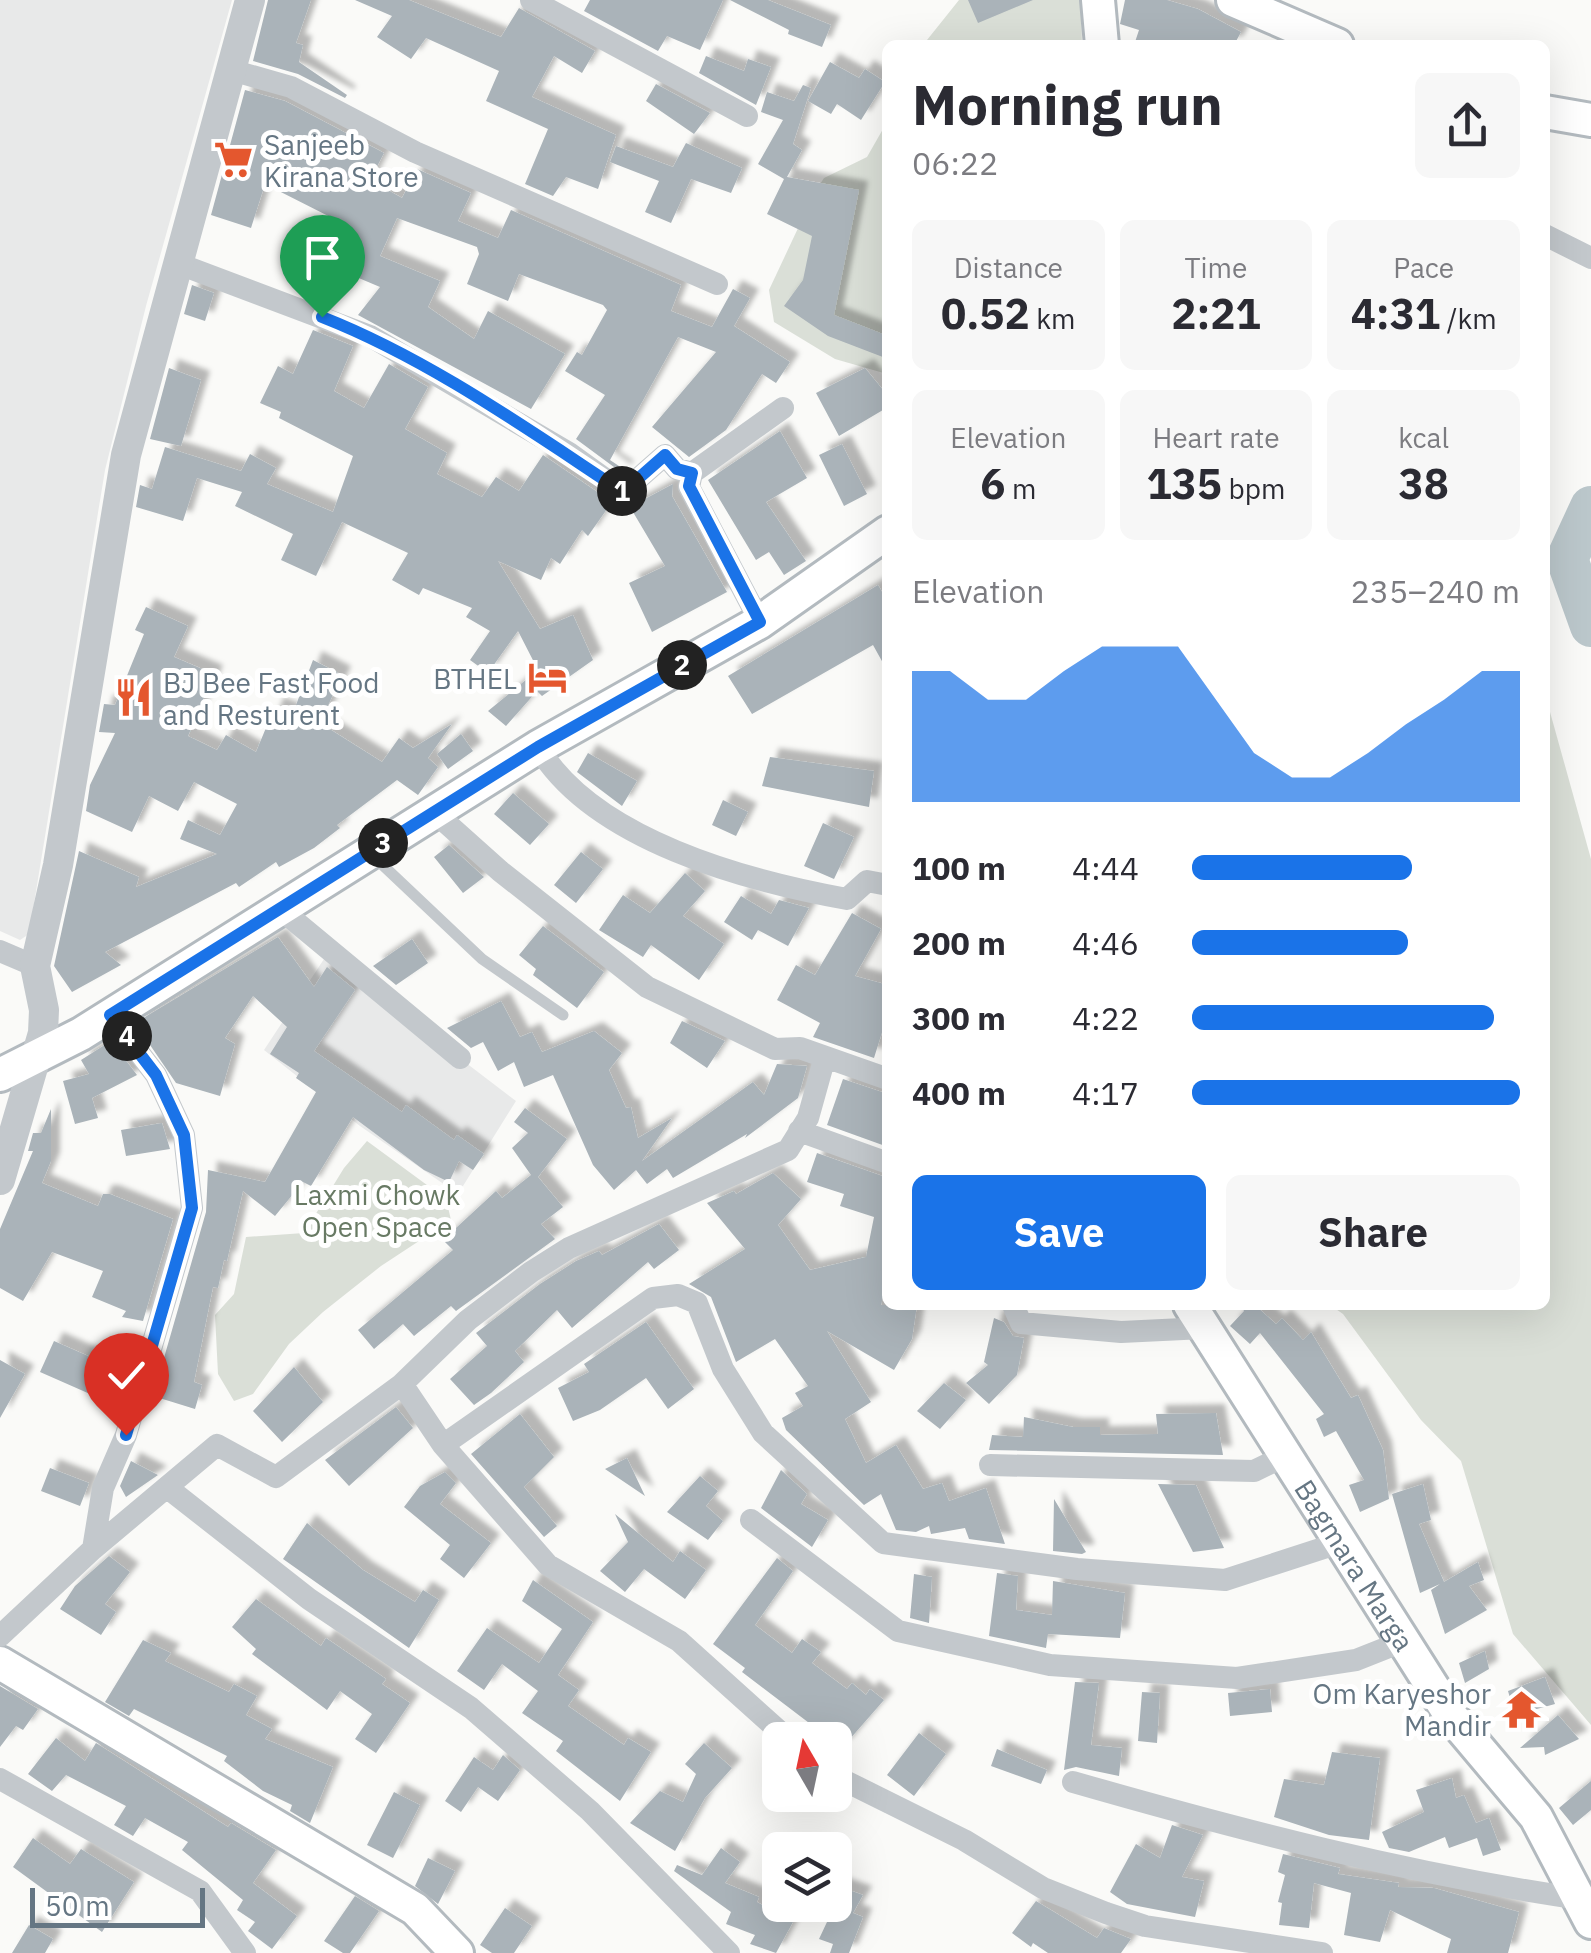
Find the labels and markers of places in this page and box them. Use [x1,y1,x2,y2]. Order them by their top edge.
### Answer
place label: Sanjeeb Kirana Store [264,126,419,195]
supermarket icon: Sanjeeb Kirana Store [213,139,255,181]
pin [280,215,365,318]
pin: 1 [597,466,647,516]
pin: 2 [657,640,707,690]
hotel icon: BTHEL [526,657,568,699]
place label: BTHEL [433,660,517,697]
place label: BJ Bee Fast Food and Resturent [163,664,379,733]
restaurant icon: BJ Bee Fast Food and Resturent [112,677,154,719]
pin: 3 [358,818,408,868]
pin: 4 [102,1011,152,1061]
pin [84,1333,169,1436]
place label: Om Karyeshor Mandir [1313,1675,1491,1744]
temple icon: Om Karyeshor Mandir [1500,1688,1542,1730]

